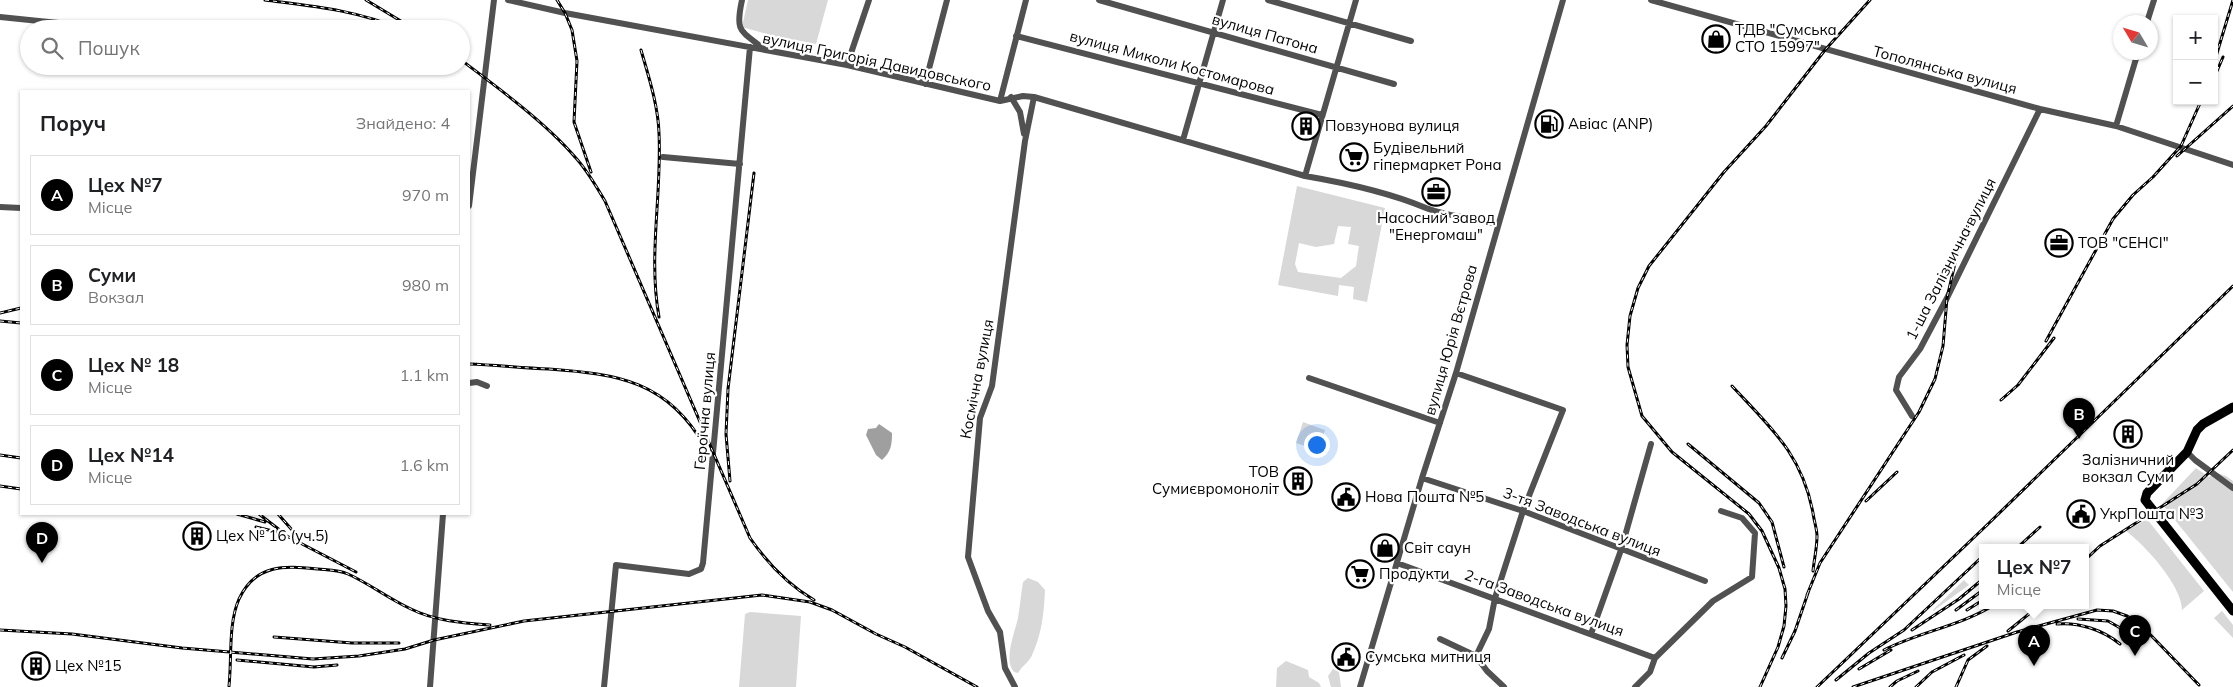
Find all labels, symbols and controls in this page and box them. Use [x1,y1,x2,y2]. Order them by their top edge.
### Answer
street label: вулиця Патона [1210,9,1320,58]
north arrow [2113,15,2158,60]
map controls [2173,15,2218,105]
button: + [2173,15,2218,60]
search box [20,20,470,75]
place label: ТДВ "Сумська СТО 15997" [1735,20,1837,56]
shop icon: ТДВ "Сумська СТО 15997" [1701,24,1731,54]
street label: вулиця Миколи Костомарова [1068,26,1277,99]
street label: вулиця Григорія Давидовського [761,28,993,95]
icon: search [38,34,66,62]
text: Пошук [78,36,140,60]
street label: Тополянська вулиця [1871,41,2019,98]
button: − [2173,60,2218,105]
fuel station icon: Авіас (ANP) [1534,109,1564,139]
text: Поруч [40,110,106,136]
building icon: Повзунова вулиця [1291,111,1321,141]
text: Знайдено: 4 [356,113,450,133]
place label: Авіас (ANP) [1568,114,1653,133]
place label: Повзунова вулиця [1325,116,1460,135]
place label: Будівельний гіпермаркет Рона [1373,138,1502,174]
supermarket icon: Будівельний гіпермаркет Рона [1339,142,1369,172]
text: Цех №7 [88,173,163,197]
street label: 1-ша Залізнична вулиця [1901,175,2000,343]
office icon: Насосний завод "Енергомаш" [1421,177,1451,207]
text: A [51,185,63,205]
text: 970 m [402,185,449,205]
text: Місце [88,197,132,217]
place label: Насосний завод "Енергомаш" [1377,208,1495,244]
office icon: ТОВ "СЕНСІ" [2044,228,2074,258]
place label: ТОВ "СЕНСІ" [2078,233,2169,252]
street label: вулиця Юрія Вєтрова [1420,262,1481,417]
text: Суми [88,263,136,287]
text: B [51,275,63,295]
text: 980 m [402,275,449,295]
text: Вокзал [88,287,144,307]
street label: Космічна вулиця [956,317,997,440]
street label: Героїчна вулиця [690,351,719,471]
text: Цех № 18 [88,353,179,377]
text: C [52,365,62,385]
text: 1.1 km [400,365,449,385]
text: Місце [88,377,132,397]
pin: B [2063,398,2095,439]
building icon: Залізничний вокзал Суми [2113,419,2143,449]
your location [1304,432,1330,458]
text: Цех №14 [88,443,174,467]
place label: Залізничний вокзал Суми [2082,450,2174,486]
text: D [51,455,63,475]
text: 1.6 km [400,455,449,475]
place label: ТОВ Сумиєвромоноліт [1152,462,1279,498]
building icon: ТОВ Сумиєвромоноліт [1283,466,1313,496]
text: Місце [88,467,132,487]
public building icon: Нова Пошта №5 [1331,482,1361,512]
street label: 3-тя Заводська вулиця [1501,483,1664,560]
place label: Нова Пошта №5 [1365,487,1484,506]
public building icon: УкрПошта №3 [2066,499,2096,529]
place label: УкрПошта №3 [2099,504,2204,523]
building icon: Цех № 16 (уч.5) [182,521,212,551]
pin: D [26,522,58,563]
place label: Цех № 16 (уч.5) [216,526,329,545]
shop icon: Світ саун [1370,533,1400,563]
place label: Світ саун [1404,538,1471,557]
popup [1979,544,2089,609]
text: Цех №7 [1997,555,2071,579]
supermarket icon: Продукти [1345,559,1375,589]
place label: Продукти [1379,564,1449,583]
street label: 2-га Заводська вулиця [1462,565,1627,640]
text: Місце [1997,579,2041,599]
pin: C [2119,615,2151,656]
pin: A [2018,625,2050,666]
public building icon: Сумська митниця [1331,642,1361,672]
place label: Сумська митниця [1365,647,1491,666]
building icon: Цех №15 [21,651,51,681]
place label: Цех №15 [55,656,122,675]

